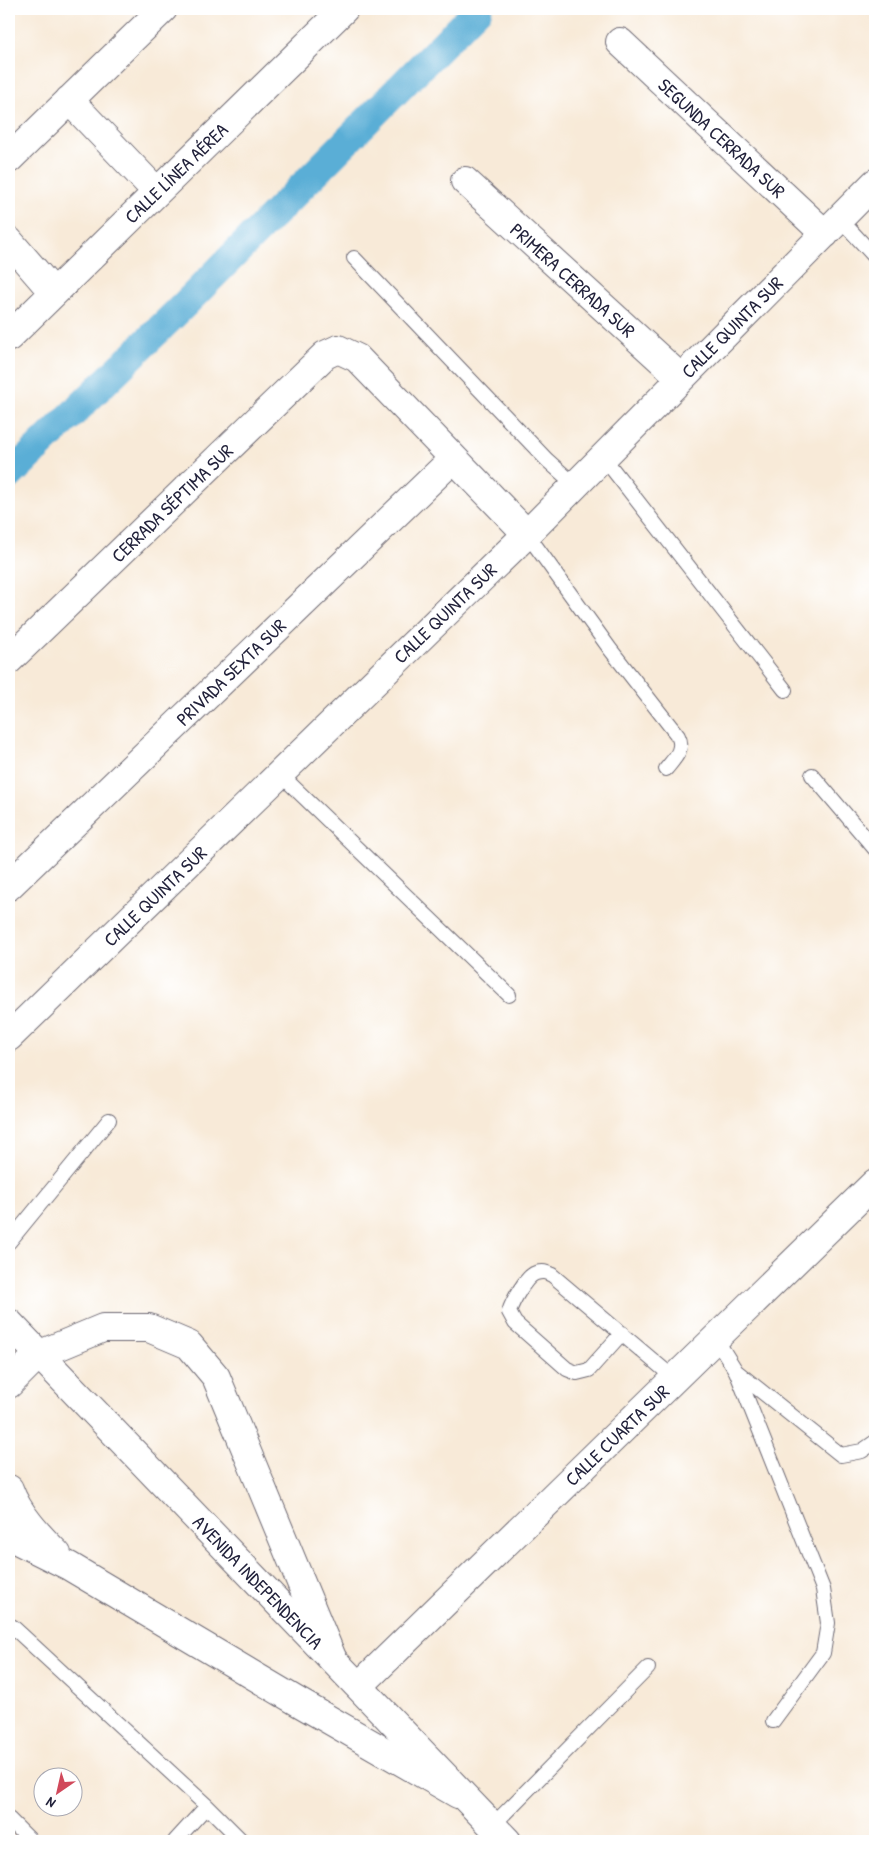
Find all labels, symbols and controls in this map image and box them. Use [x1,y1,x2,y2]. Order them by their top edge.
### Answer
street label: SEGUNDA CERRADA SUR [653,72,792,204]
street label: CALLE LÍNEA AÉREA [119,117,233,229]
street label: PRIMERA CERRADA SUR [505,217,641,343]
street label: CALLE QUINTA SUR [675,270,789,384]
street label: CERRADA SÉPTIMA SUR [105,438,239,568]
street label: CALLE QUINTA SUR [388,557,503,669]
street label: PRIVADA SEXTA SUR [170,612,292,731]
street label: CALLE QUINTA SUR [98,840,213,952]
street label: CALLE CUARTA SUR [559,1378,675,1491]
street label: AVENIDA INDEPENDENCIA [187,1509,329,1655]
north arrow [32,1768,82,1818]
text: N [42,1793,59,1813]

